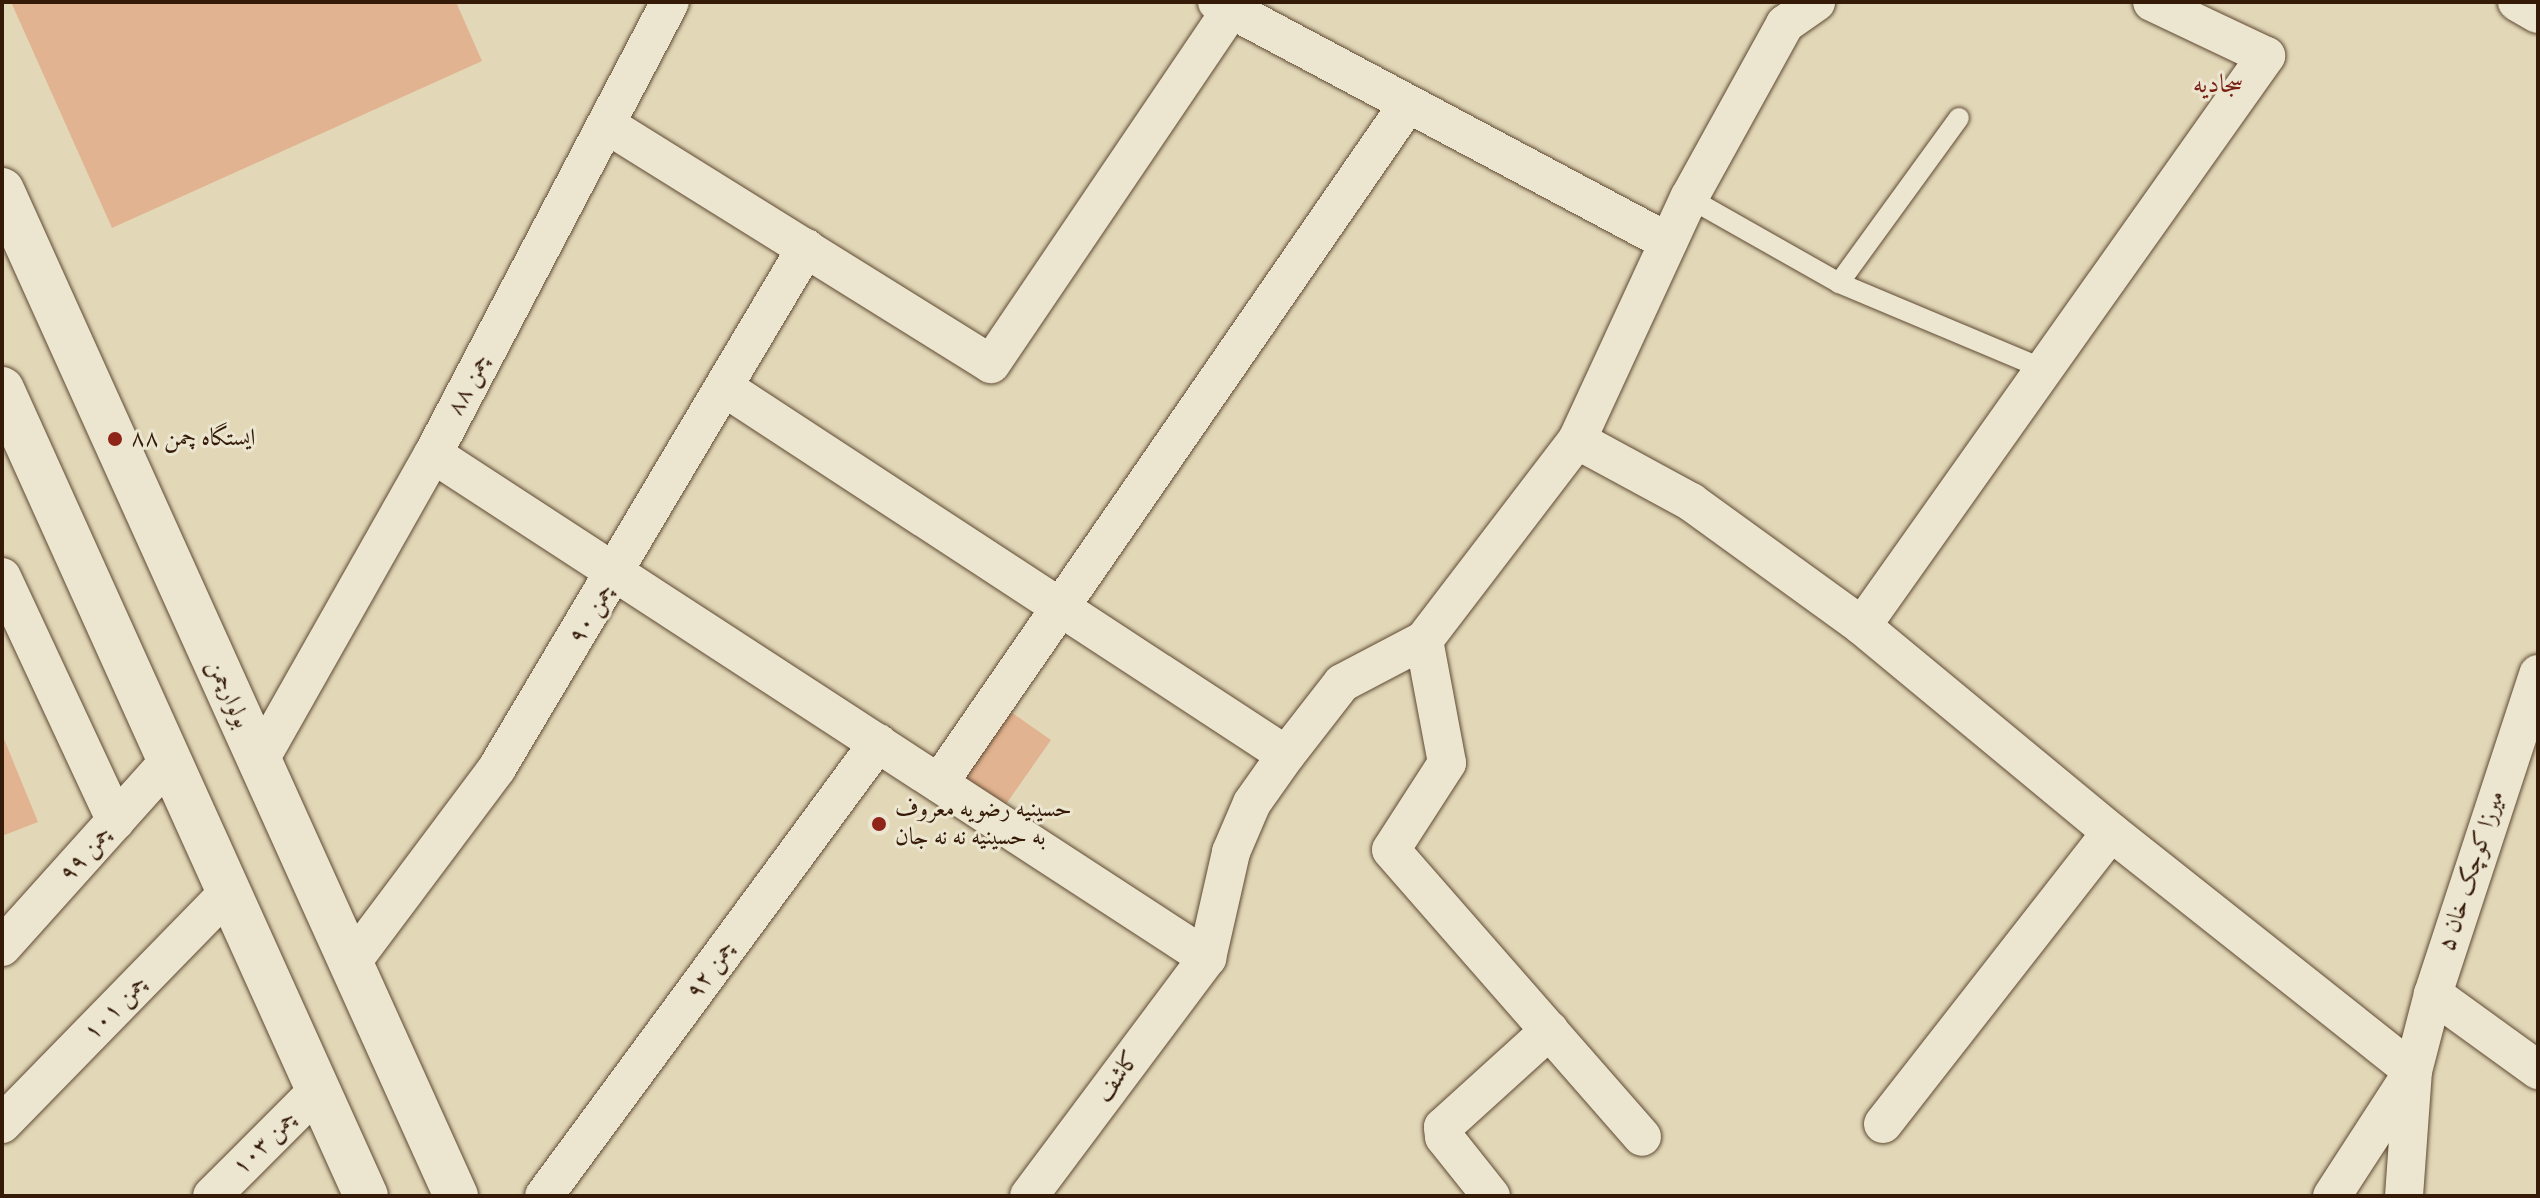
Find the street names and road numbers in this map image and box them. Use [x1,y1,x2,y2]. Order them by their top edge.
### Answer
street label: چمن ۸۸ [441,349,497,421]
street label: چمن ۹۰ [562,579,622,649]
street label: بولوارچمن [200,655,256,733]
street label: میرزا کوچک خان ۵ [2433,787,2511,955]
street label: چمن ۹۹ [53,820,119,888]
street label: چمن ۹۲ [680,935,742,1005]
street label: چمن ۱۰۱ [78,969,154,1047]
street label: کاشف [1090,1046,1146,1108]
street label: چمن ۱۰۳ [227,1105,303,1181]

